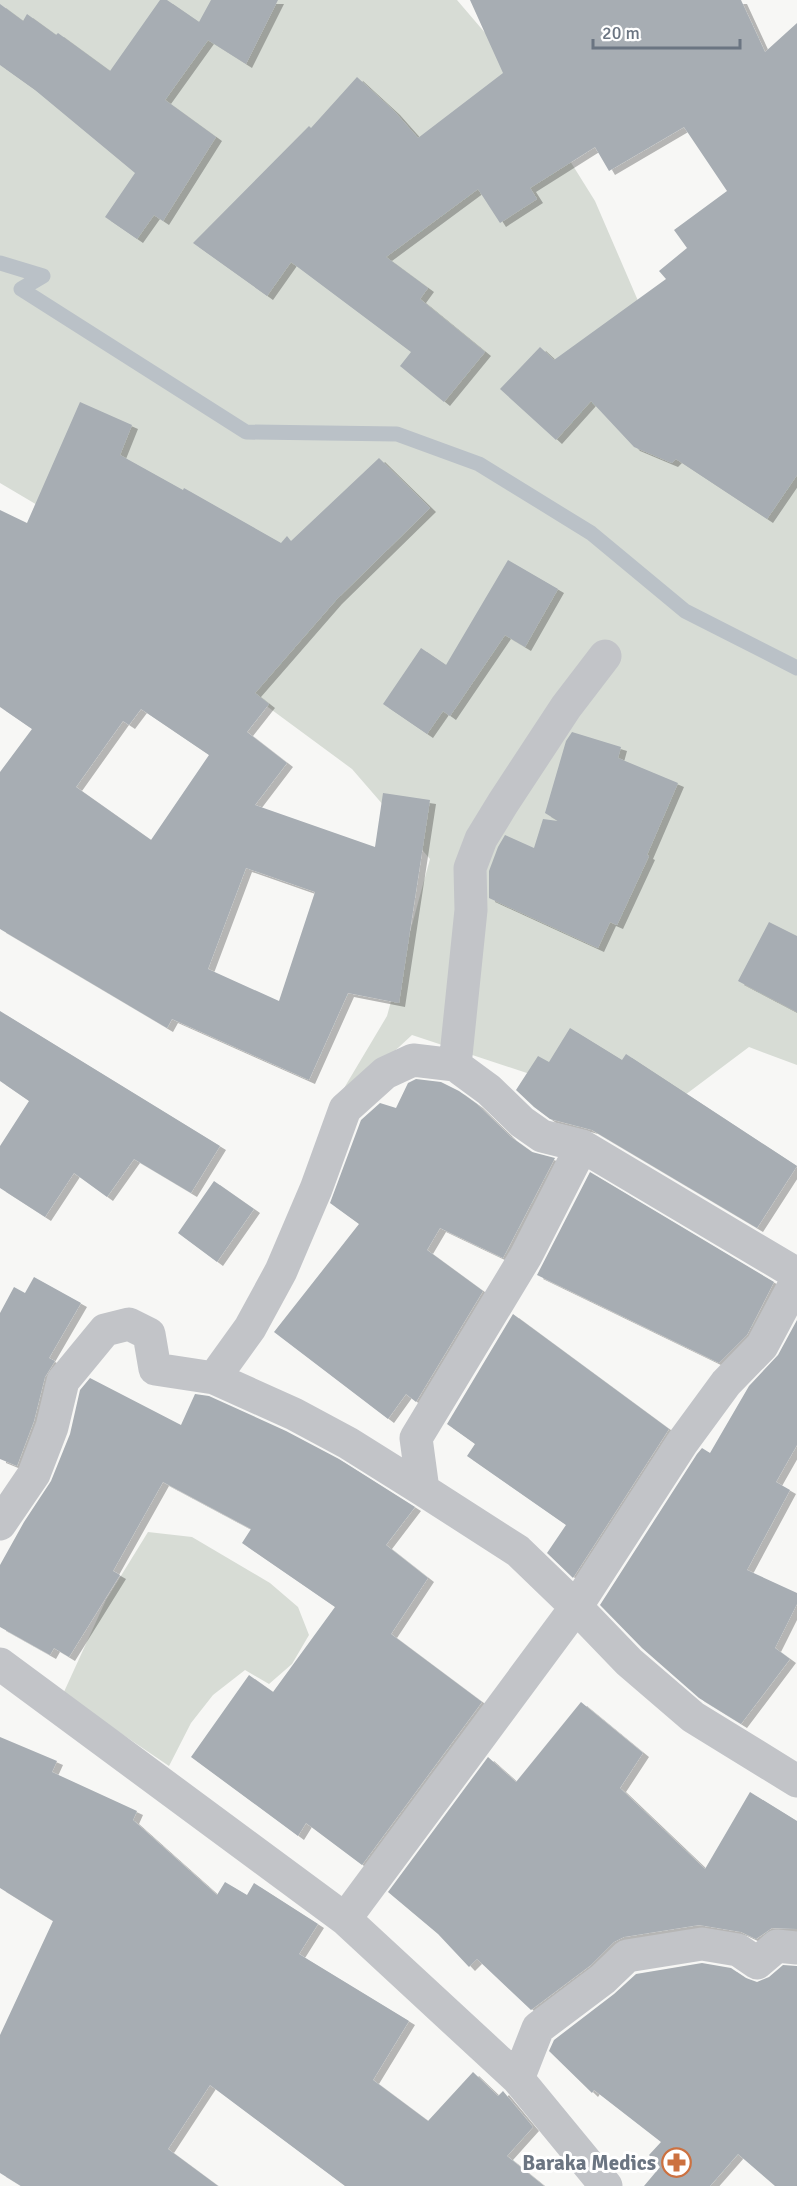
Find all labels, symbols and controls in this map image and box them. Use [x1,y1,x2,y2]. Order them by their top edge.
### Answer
scale bar [593,12,740,50]
text: 20 m [602,22,640,44]
pharmacy icon: Baraka Medics [661,2147,693,2179]
place label: Baraka Medics [522,2150,656,2176]

